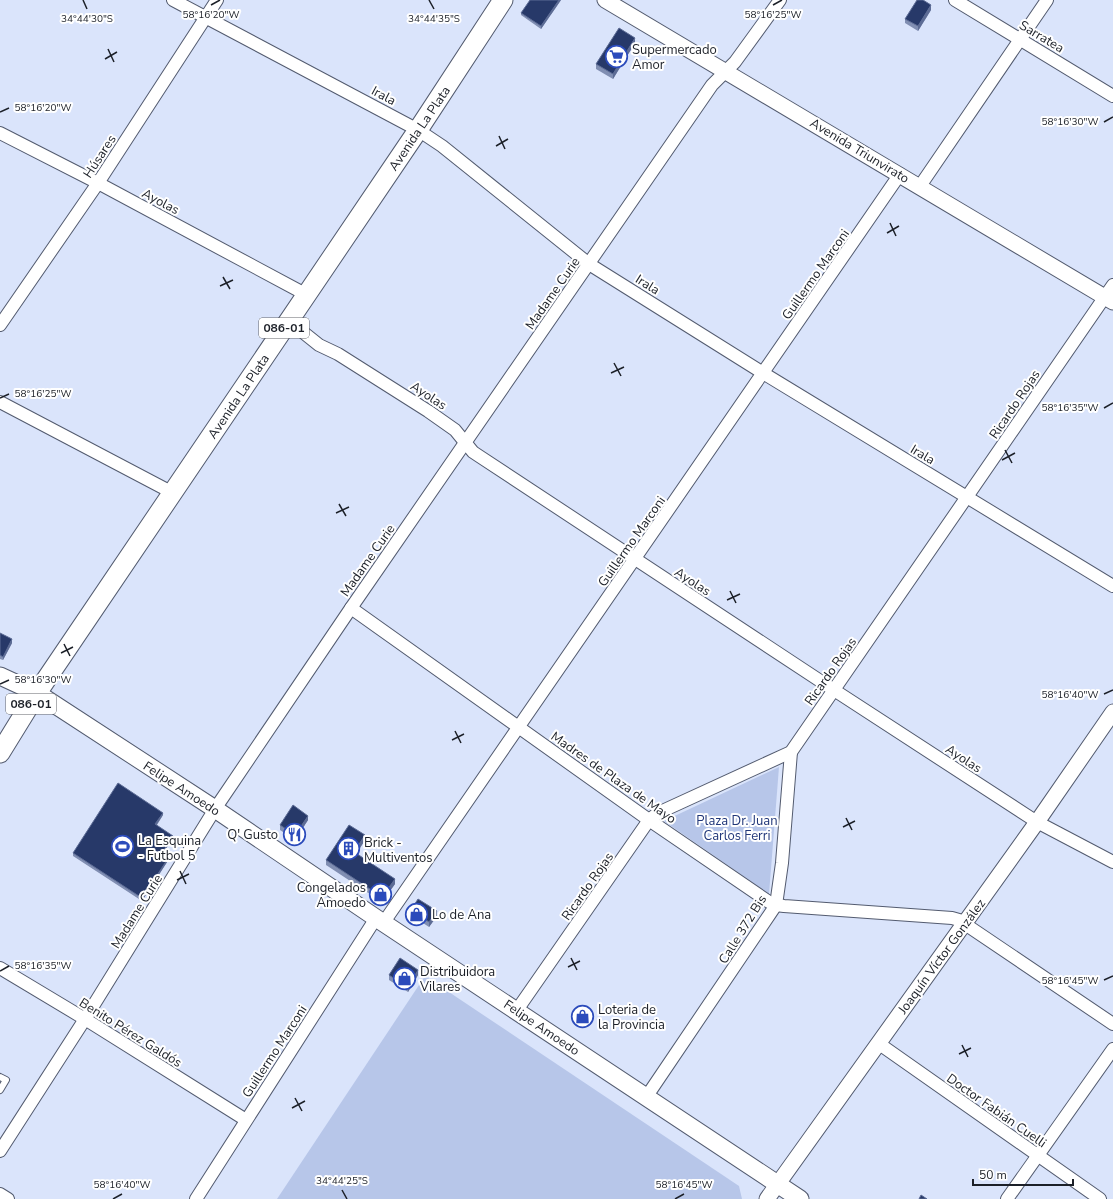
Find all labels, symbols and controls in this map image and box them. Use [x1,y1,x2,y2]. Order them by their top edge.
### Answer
text: 58°16'20"W [183,8,239,22]
text: 58°16'25"W [745,8,801,22]
text: 34°44'30"S [61,12,113,26]
text: 34°44'35"S [408,12,460,26]
street label: Sarratea [1016,16,1067,57]
place label: Supermercado Amor [632,41,717,74]
supermarket icon: Supermercado Amor [603,43,629,69]
street label: Irala [368,82,399,110]
street label: Avenida La Plata [385,83,455,174]
text: 58°16'20"W [15,101,71,115]
street label: Avenida Triunvirato [806,114,913,188]
text: 58°16'30"W [1042,115,1098,129]
street label: Húsares [79,131,120,182]
street label: Ayolas [139,185,182,219]
street label: Guillermo Marconi [778,226,854,323]
street label: Madame Curie [521,254,584,333]
street label: Irala [632,270,663,299]
road number: 086-01 [259,318,309,338]
street label: Avenida La Plata [204,351,274,442]
street label: Ricardo Rojas [985,367,1044,442]
street label: Ayolas [407,377,450,414]
text: 58°16'25"W [15,387,71,401]
text: 58°16'35"W [1042,401,1098,415]
street label: Irala [907,441,938,469]
street label: Guillermo Marconi [594,493,670,590]
street label: Madame Curie [336,521,399,600]
street label: Ayolas [671,563,714,600]
street label: Ricardo Rojas [801,634,861,709]
text: 58°16'30"W [15,673,71,687]
text: 58°16'40"W [1042,688,1098,702]
road number: 086-01 [6,694,56,714]
street label: Madres de Plaza de Mayo [547,728,680,828]
street label: Ayolas [942,740,985,777]
street label: Felipe Amoedo [140,757,223,820]
park label: Plaza Dr. Juan Carlos Ferri [696,812,778,845]
restaurant icon: Q' Gusto [281,821,307,847]
place label: Q' Gusto [227,826,278,844]
place label: La Esquina - Futbol 5 [138,832,201,865]
sports icon: La Esquina - Futbol 5 [110,834,136,860]
place label: Brick - Multiventos [364,834,433,867]
building icon: Brick - Multiventos [335,836,361,862]
street label: Ricardo Rojas [558,849,618,924]
street label: Madame Curie [107,871,167,952]
place label: Congelados Amoedo [297,879,366,912]
shop icon: Congelados Amoedo [368,881,394,907]
street label: Calle 372 Bis [715,892,771,967]
street label: Joaquín Víctor González [893,895,990,1019]
shop icon: Lo de Ana [404,901,430,927]
place label: Lo de Ana [432,906,491,924]
text: 58°16'35"W [15,959,71,973]
place label: Distribuidora Vilares [419,963,495,996]
shop icon: Distribuidora Vilares [391,965,417,991]
text: 58°16'45"W [1042,974,1098,988]
street label: Benito Pérez Galdós [76,994,185,1072]
street label: Felipe Amoedo [500,996,583,1060]
place label: Loteria de la Provincia [598,1001,665,1034]
street label: Guillermo Marconi [238,1002,311,1101]
shop icon: Loteria de la Provincia [570,1003,596,1029]
street label: Doctor Fabián Cuelli [943,1070,1050,1152]
scale bar [973,1161,1073,1187]
text: 50 m [979,1167,1007,1183]
text: 34°44'25"S [316,1174,368,1188]
text: 58°16'40"W [94,1178,150,1192]
text: 58°16'45"W [656,1178,712,1192]

